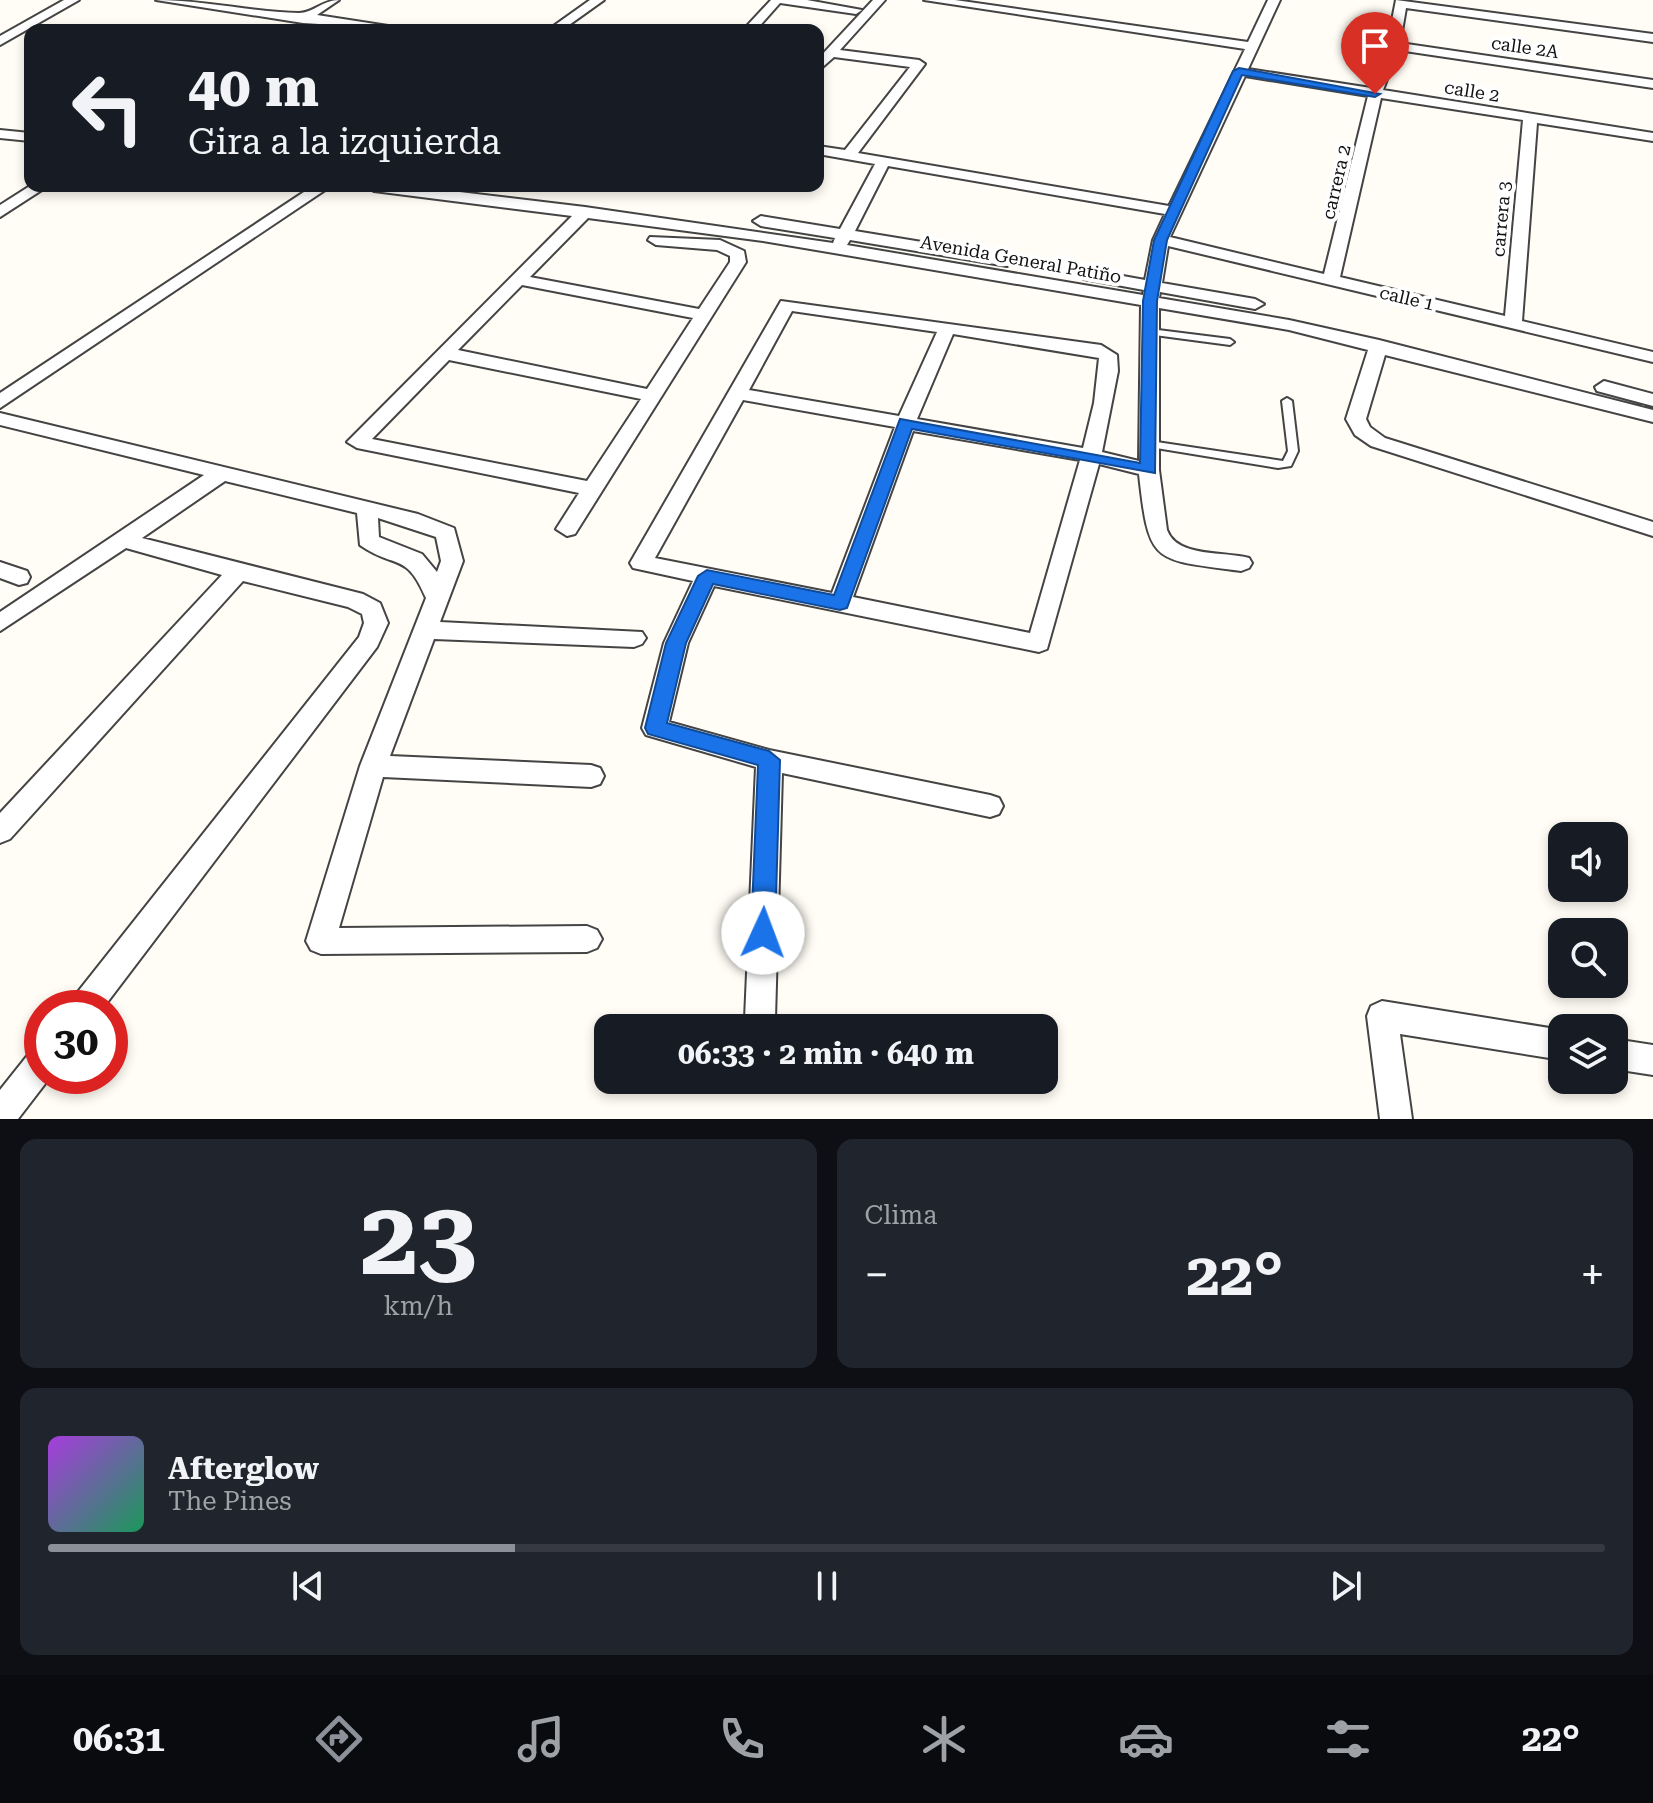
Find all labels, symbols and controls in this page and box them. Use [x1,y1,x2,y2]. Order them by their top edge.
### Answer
pin [1341,12,1409,94]
icon: arrive [1353,24,1397,68]
street label: calle 2A [1490,32,1561,62]
text: 40 m [188,54,319,120]
icon: left [56,56,160,160]
street label: calle 2 [1443,76,1501,106]
text: Gira a la izquierda [188,121,501,163]
street label: carrera 2 [1317,143,1355,221]
street label: carrera 3 [1487,180,1515,258]
street label: Avenida General Patiño [919,231,1123,287]
street label: calle 1 [1378,282,1436,314]
map controls [1548,822,1628,1094]
button: sound [1548,822,1628,902]
position arrow [721,891,805,975]
button: search [1548,918,1628,998]
speed limit sign: 30 [24,990,128,1094]
button: layers [1548,1014,1628,1094]
text: 06:33 · 2 min · 640 m [678,1036,974,1071]
text: 23 [360,1178,476,1299]
text: Clima [865,1200,937,1230]
text: 22° [1186,1239,1283,1310]
text: − [865,1249,889,1301]
text: + [1580,1249,1605,1301]
text: km/h [383,1291,453,1321]
text: Afterglow [168,1451,319,1486]
text: The Pines [168,1486,292,1516]
icon: previous [286,1564,330,1608]
icon: pause [805,1564,849,1608]
icon: next [1324,1564,1368,1608]
icon: directions [311,1711,367,1767]
icon: music [513,1711,569,1767]
icon: phone [714,1711,770,1767]
icon: climate [916,1711,972,1767]
icon: car [1118,1711,1174,1767]
icon: filters [1320,1711,1376,1767]
text: 06:31 [73,1718,165,1760]
text: 22° [1522,1718,1580,1760]

